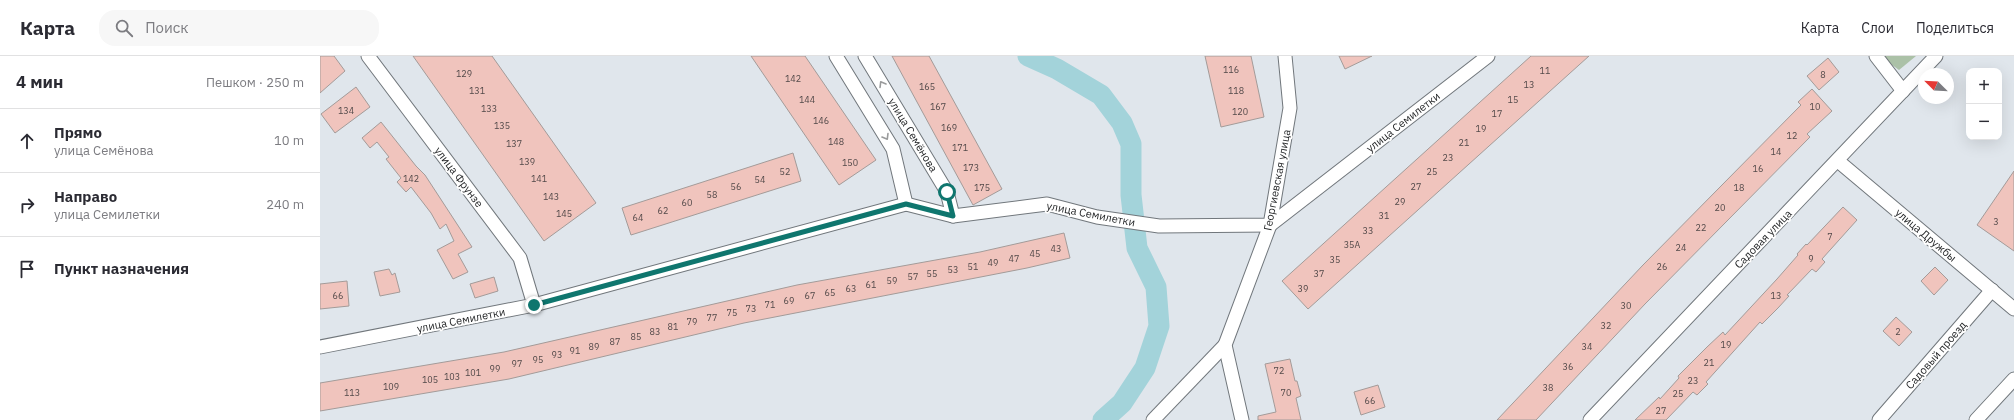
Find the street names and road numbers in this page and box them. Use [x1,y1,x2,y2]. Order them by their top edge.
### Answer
street label: улица Семилетки [1363,89,1443,155]
street label: улица Семёнова [885,95,941,175]
street label: Георгиевская улица [1260,128,1294,232]
street label: улица Фрунзе [432,144,486,210]
street label: улица Семилетки [1046,199,1136,229]
street label: улица Дружбы [1893,205,1959,265]
street label: Садовая улица [1731,206,1795,271]
street label: улица Семилетки [416,305,506,335]
street label: Садовый проезд [1903,318,1970,392]

